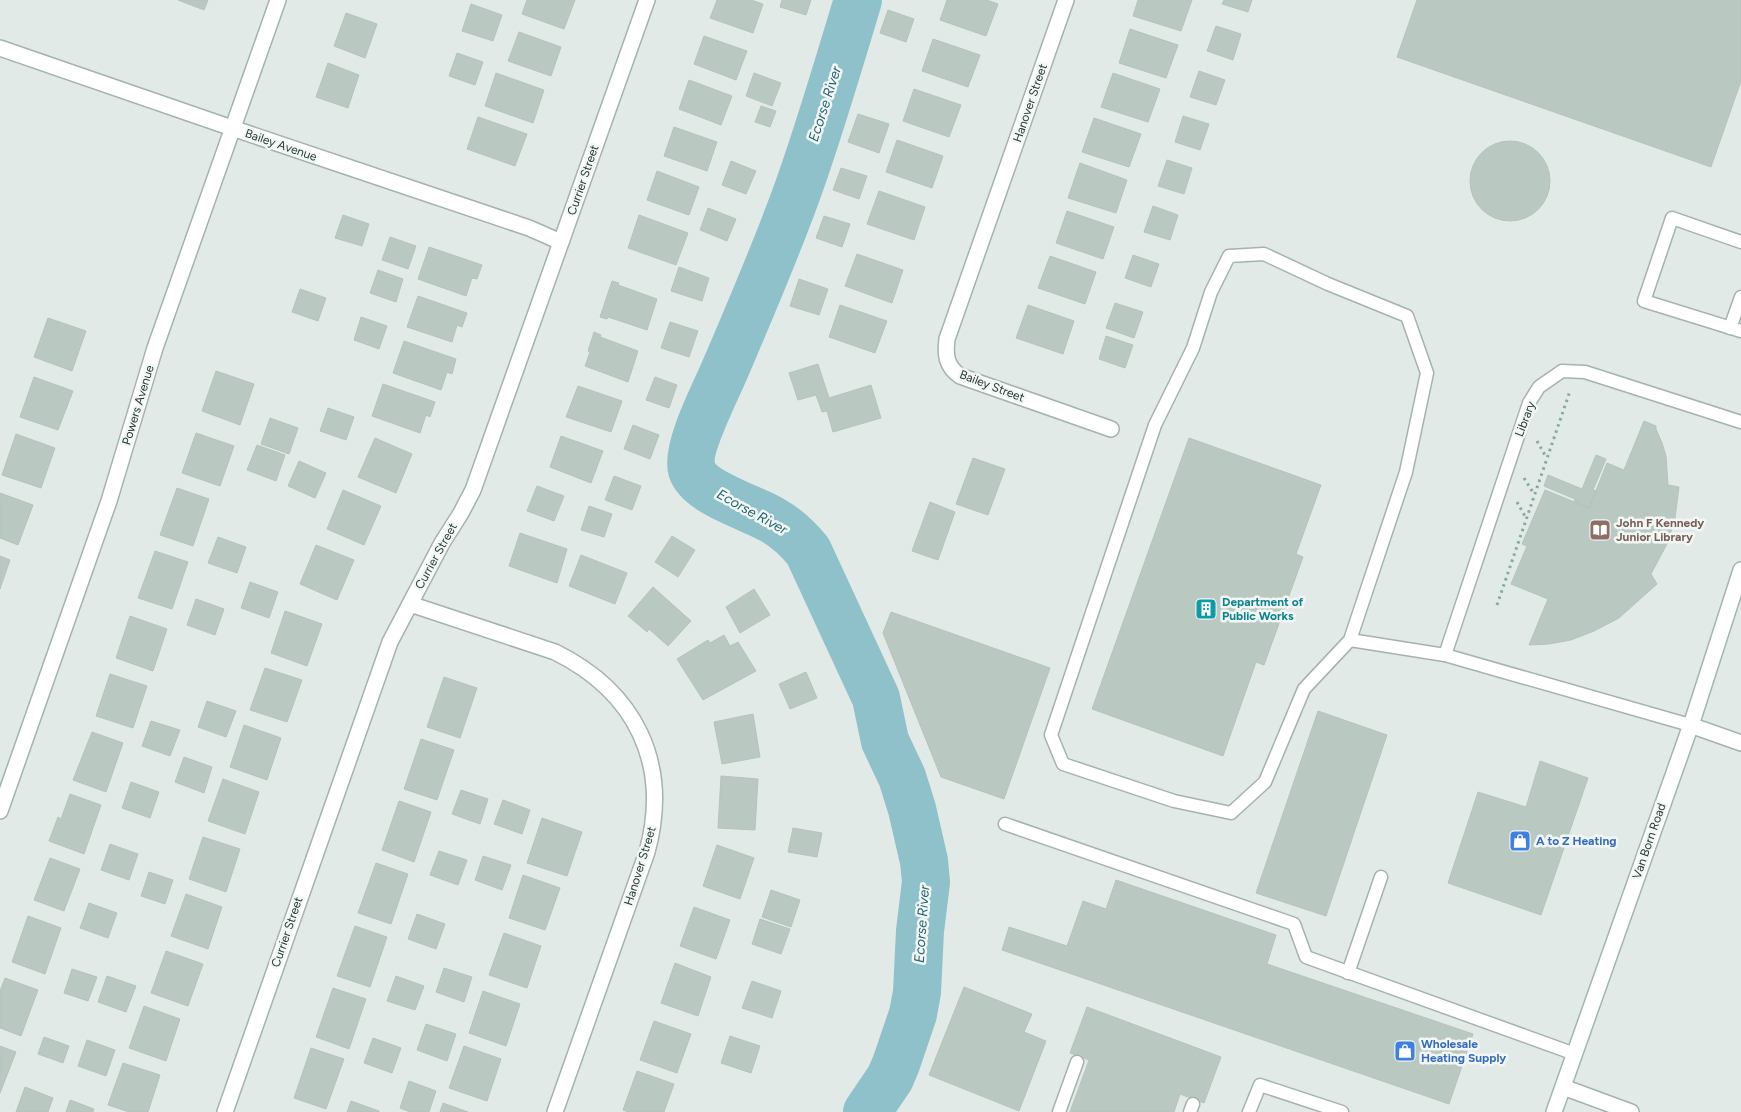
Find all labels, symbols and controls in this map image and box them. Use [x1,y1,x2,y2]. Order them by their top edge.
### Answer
street label: Hanover Street [1010,62,1050,144]
water label: Ecorse River [805,63,846,144]
street label: Bailey Avenue [243,126,319,164]
street label: Currier Street [564,143,602,217]
street label: Powers Avenue [119,363,157,447]
street label: Bailey Street [958,367,1027,405]
street label: Library [1512,399,1538,439]
water label: Ecorse River [714,486,791,539]
place label: John F Kennedy Junior Library [1616,516,1704,544]
library icon: John F Kennedy Junior Library [1588,518,1612,542]
street label: Currier Street [412,520,460,592]
place label: Department of Public Works [1222,595,1304,623]
building icon: Department of Public Works [1194,597,1218,621]
street label: Van Born Road [1629,801,1669,881]
street label: Hanover Street [621,824,659,907]
shop icon: A to Z Heating [1508,829,1532,853]
place label: A to Z Heating [1536,834,1616,848]
water label: Ecorse River [911,883,933,964]
street label: Currier Street [268,895,306,969]
place label: Wholesale Heating Supply [1421,1037,1506,1065]
shop icon: Wholesale Heating Supply [1393,1039,1417,1063]

